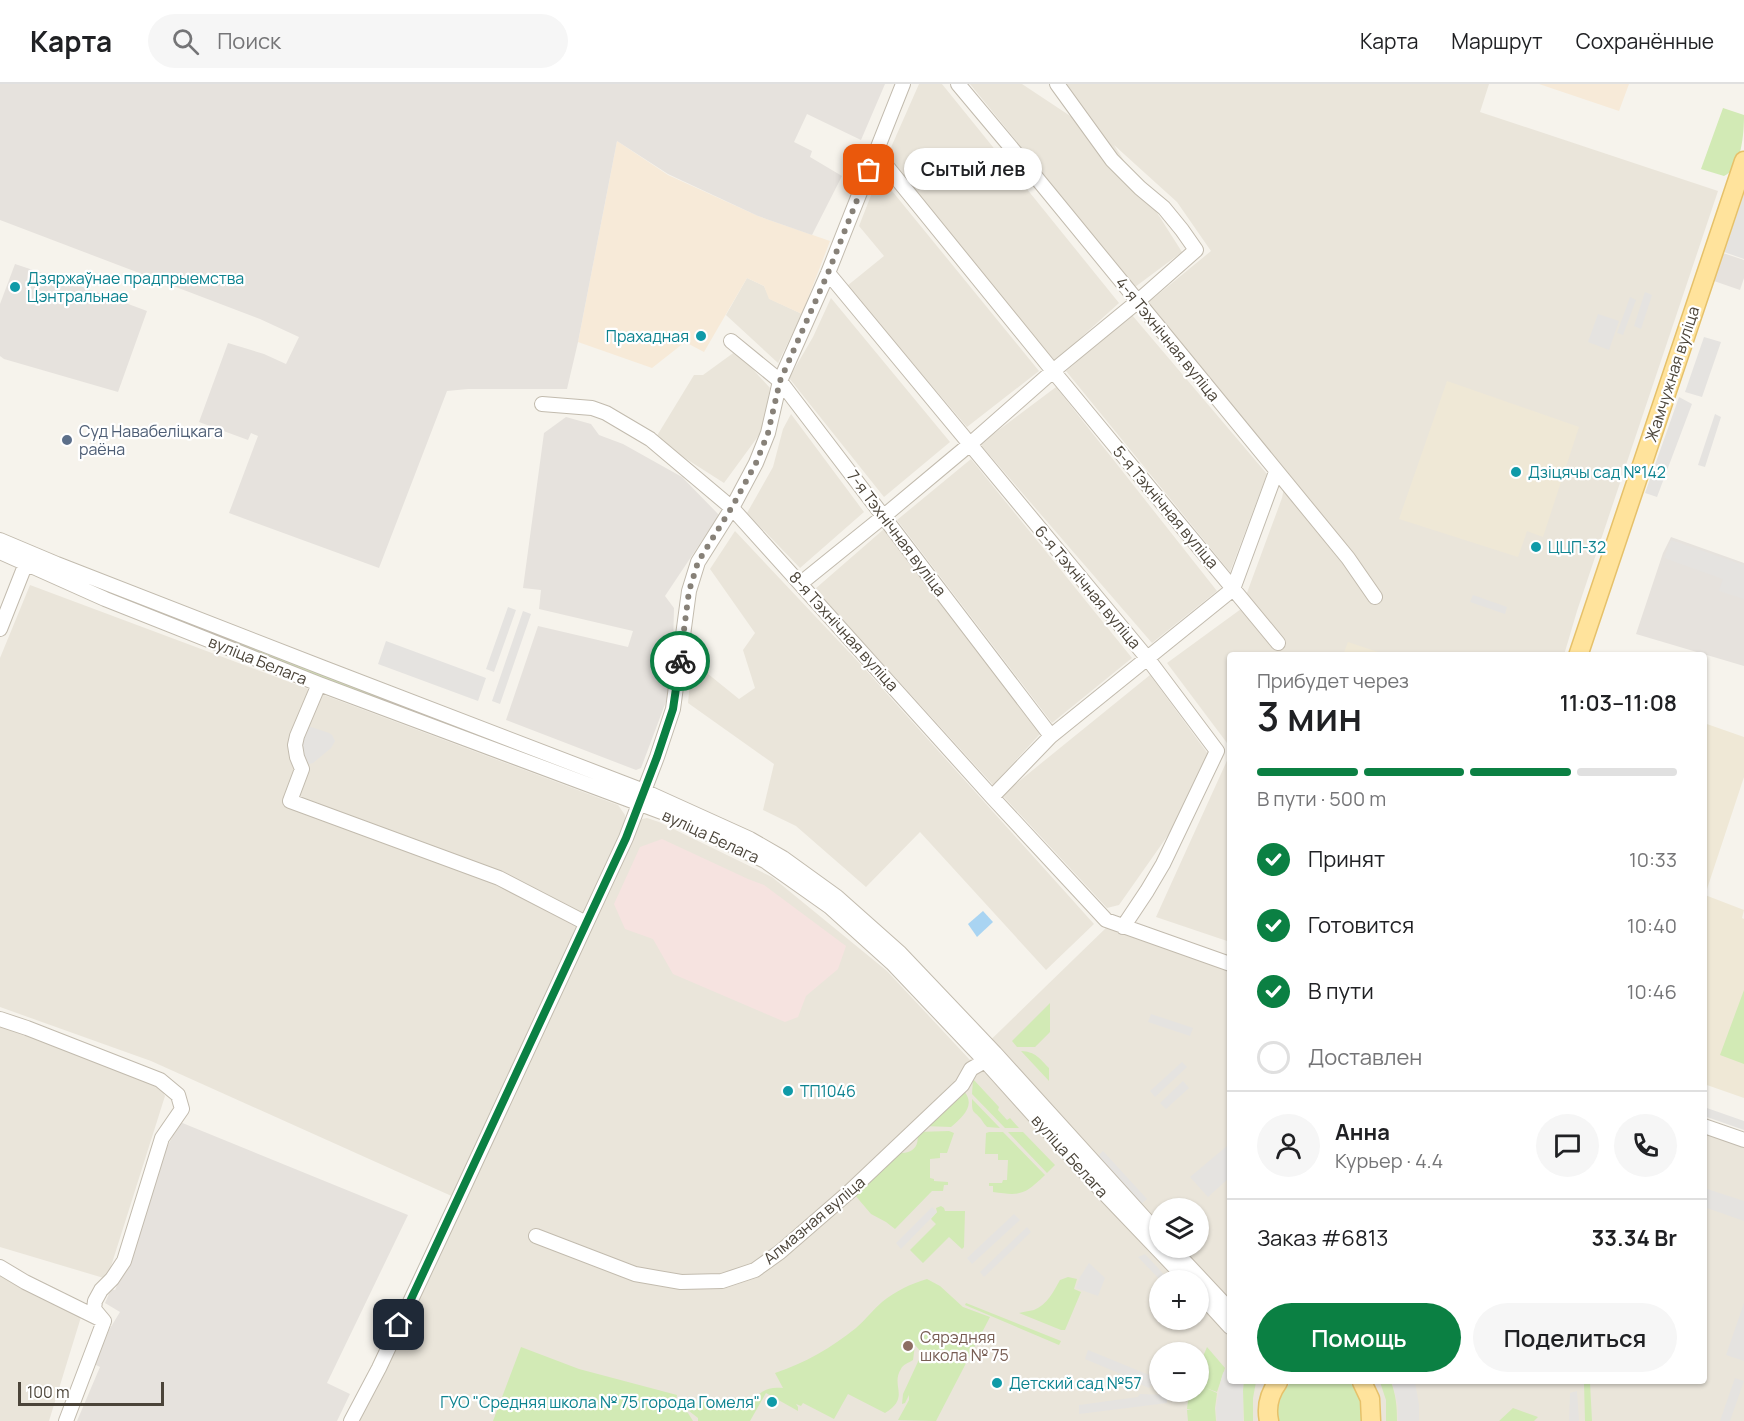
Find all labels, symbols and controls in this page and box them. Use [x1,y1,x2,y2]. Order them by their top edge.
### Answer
search box [148,14,568,68]
text: Карта [30,22,112,60]
icon: search [169,25,202,58]
text: Поиск [217,26,281,56]
text: Карта [1360,27,1418,55]
text: Маршрут [1451,27,1543,55]
text: Сохранённые [1576,27,1714,55]
pin [843,144,894,195]
callout: Сытый лев [905,149,1043,191]
icon: bag [852,153,885,186]
text: Сытый лев [921,155,1025,182]
place label: Дзяржаўнае прадпрыемства Цэнтральнае [27,267,244,307]
street label: 4-я Тэхнічная вуліца [1111,272,1225,406]
marker: Дзяржаўнае прадпрыемства Цэнтральнае [8,280,22,294]
street label: Жамчужная вуліца [1640,303,1704,445]
place label: Прахадная [606,325,689,347]
marker: Прахадная [694,329,708,343]
place label: Суд Навабеліцкага раёна [79,420,223,460]
marker: Суд Навабеліцкага раёна [60,433,74,447]
street label: 5-я Тэхнічная вуліца [1108,441,1224,573]
place label: Дзіцячы сад №142 [1528,461,1666,483]
street label: 7-я Тэхнічная вуліца [842,465,952,601]
marker: Дзіцячы сад №142 [1509,465,1523,479]
street label: 6-я Тэхнічная вуліца [1030,521,1146,653]
place label: ЦЦП-32 [1548,536,1606,558]
marker: ЦЦП-32 [1529,540,1543,554]
street label: 8-я Тэхнічная вуліца [784,566,904,696]
street label: вуліца Белага [205,630,311,690]
courier [650,631,710,691]
icon: bike [664,645,697,678]
text: Прибудет через [1257,667,1409,694]
text: 11:03–11:08 [1560,688,1677,718]
text: 3 мин [1257,689,1362,743]
text: В пути · 500 m [1257,785,1386,812]
street label: вуліца Белага [659,804,763,868]
icon: check [1257,843,1290,876]
text: Принят [1308,844,1385,874]
text: 10:33 [1629,846,1677,873]
icon: check [1257,909,1290,942]
text: Готовится [1308,910,1414,940]
text: 10:40 [1627,912,1677,939]
icon: check [1257,975,1290,1008]
text: В пути [1308,976,1374,1006]
text: 10:46 [1627,978,1677,1005]
text: Доставлен [1308,1042,1422,1072]
place label: ТП1046 [800,1080,856,1102]
marker: ТП1046 [781,1084,795,1098]
street label: вуліца Белага [1027,1110,1113,1202]
button: person [1257,1114,1320,1177]
button: chat [1536,1114,1599,1177]
button: phone [1614,1114,1677,1177]
text: Анна [1335,1117,1390,1147]
text: Курьер · 4.4 [1335,1147,1443,1174]
street label: Алмазная вуліца [759,1171,869,1269]
map controls [1149,1198,1209,1402]
button: layers [1149,1198,1209,1258]
text: Заказ #6813 [1257,1223,1388,1253]
text: 33.34 Br [1591,1223,1677,1253]
button: + [1149,1270,1209,1330]
pin [373,1299,424,1350]
button: Помощь [1257,1303,1461,1372]
button: Поделиться [1473,1303,1677,1372]
icon: home [382,1308,415,1341]
place label: Сярэдняя школа № 75 [920,1326,1009,1366]
marker: Сярэдняя школа № 75 [901,1339,915,1353]
button: − [1149,1342,1209,1402]
place label: Детский сад №57 [1009,1372,1142,1394]
marker: Детский сад №57 [990,1376,1004,1390]
scale bar [18,1379,164,1406]
text: 100 m [27,1381,70,1403]
place label: ГУО "Средняя школа № 75 города Гомеля" [440,1391,760,1413]
marker: ГУО "Средняя школа № 75 города Гомеля" [765,1395,779,1409]

